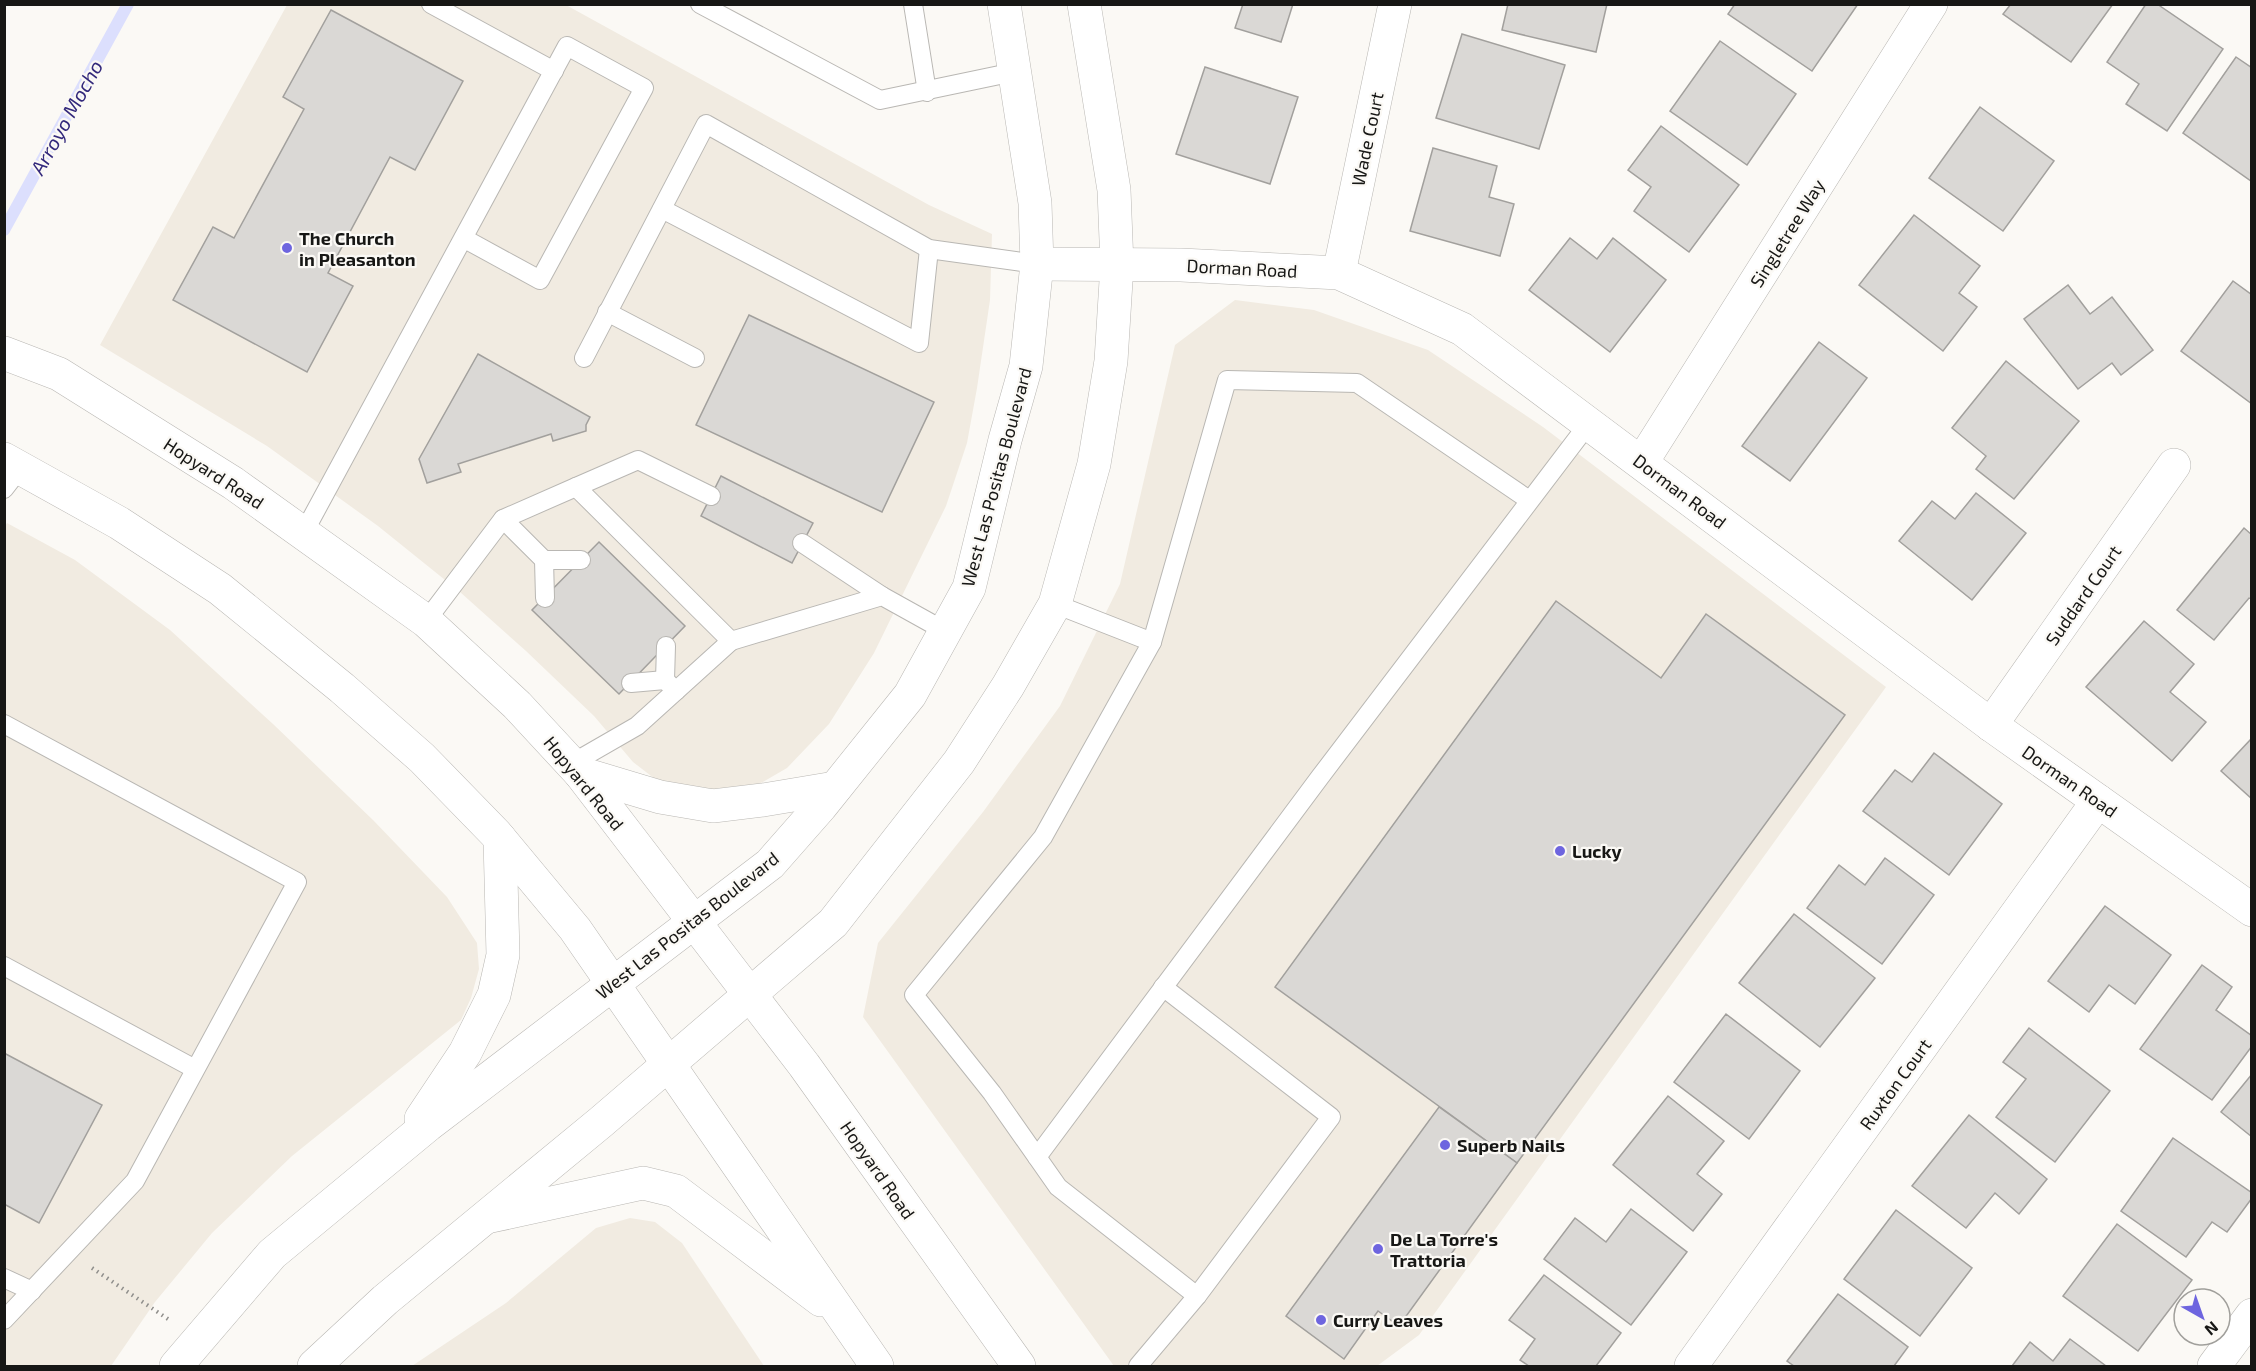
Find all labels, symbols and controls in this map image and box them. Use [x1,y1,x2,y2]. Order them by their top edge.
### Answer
water label: Arroyo Mocho [24,56,108,180]
street label: Wade Court [1346,90,1388,188]
street label: Singletree Way [1745,174,1829,291]
place label: The Church in Pleasanton [299,227,416,270]
marker: The Church in Pleasanton [280,241,294,255]
street label: Dorman Road [1186,254,1298,282]
street label: West Las Positas Boulevard [956,365,1036,589]
street label: Hopyard Road [160,433,268,513]
street label: Dorman Road [1629,449,1731,533]
street label: Suddard Court [2040,541,2126,649]
street label: Hopyard Road [539,731,629,835]
street label: Dorman Road [2018,740,2122,822]
place label: Lucky [1572,840,1623,862]
marker: Lucky [1553,844,1567,858]
street label: West Las Positas Boulevard [591,847,783,1003]
street label: Ruxton Court [1855,1034,1936,1134]
street label: Hopyard Road [836,1117,920,1223]
place label: Superb Nails [1457,1134,1565,1156]
marker: Superb Nails [1438,1138,1452,1152]
place label: De La Torre's Trattoria [1390,1228,1498,1271]
marker: De La Torre's Trattoria [1371,1242,1385,1256]
north arrow [2172,1287,2232,1347]
place label: Curry Leaves [1333,1309,1443,1331]
marker: Curry Leaves [1314,1313,1328,1327]
text: N [2201,1318,2222,1340]

